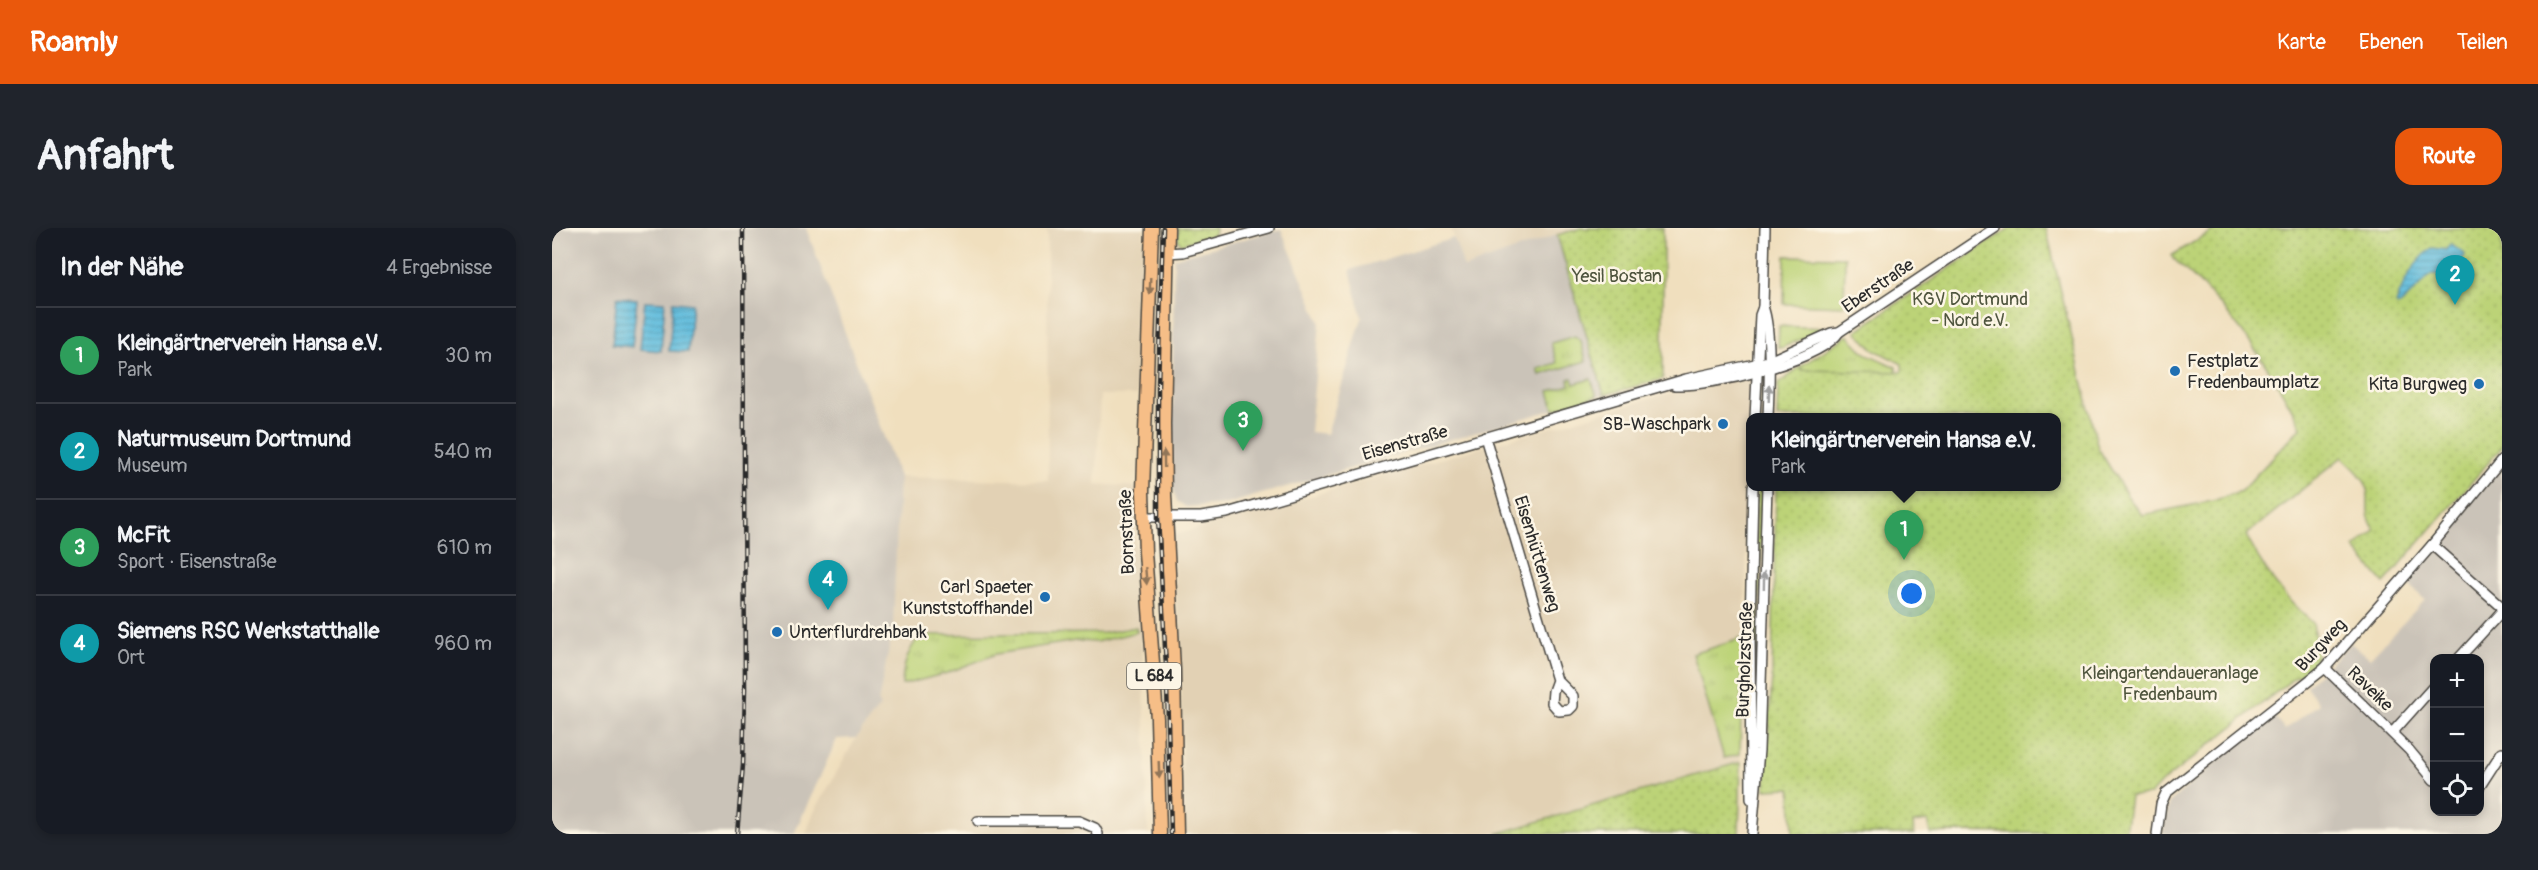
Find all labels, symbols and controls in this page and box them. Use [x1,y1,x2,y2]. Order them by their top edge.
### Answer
text: Roamly [30,25,118,60]
text: Karte [2277,29,2326,56]
text: Ebenen [2359,29,2424,56]
text: Teilen [2457,29,2508,56]
button: Route [2395,128,2502,185]
text: Anfahrt [36,130,174,182]
text: In der Nähe [60,251,183,283]
street label: Eberstraße [1837,253,1919,319]
text: 4 Ergebnisse [386,255,492,280]
pin: 2 [2436,256,2474,305]
park label: Yesil Bostan [1571,265,1662,288]
one-way arrow [1145,277,1154,296]
park label: KGV Dortmund - Nord e.V. [1912,288,2028,332]
text: Kleingärtnerverein Hansa e.V. [117,329,383,357]
text: 1 [76,343,83,368]
text: 30 m [445,343,492,368]
place label: Festplatz Fredenbaumplatz [2187,350,2319,394]
text: Park [117,357,152,382]
marker: Festplatz Fredenbaumplatz [2168,364,2182,378]
place label: Kita Burgweg [2369,373,2467,396]
marker: Kita Burgweg [2472,377,2486,391]
one-way arrow [1765,384,1774,403]
pin: 3 [1224,402,1262,451]
place label: SB-Waschpark [1602,413,1711,436]
popup [1746,413,2061,491]
marker: SB-Waschpark [1716,417,1730,431]
street label: Eisenstraße [1360,420,1450,466]
text: Naturmuseum Dortmund [117,425,351,453]
text: Kleingärtnerverein Hansa e.V. [1771,426,2036,454]
text: 2 [74,439,85,464]
text: 540 m [434,439,492,464]
one-way arrow [1160,450,1169,469]
text: Museum [117,453,187,478]
text: Park [1771,454,1806,479]
street label: Bornstraße [1114,489,1140,575]
street label: Eisenhüttenweg [1508,493,1566,615]
pin: 1 [1884,510,1924,560]
text: McFit [117,521,170,549]
text: 3 [74,535,85,560]
text: 610 m [437,535,492,560]
text: Sport · Eisenstraße [117,549,277,574]
pin: 4 [808,560,848,610]
one-way arrow [1142,566,1151,585]
one-way arrow [1759,570,1769,589]
place label: Carl Spaeter Kunststoffhandel [903,576,1034,620]
your location [1897,579,1926,608]
marker: Carl Spaeter Kunststoffhandel [1038,590,1052,604]
street label: Burgholzstraße [1731,602,1759,718]
street label: Burgweg [2290,613,2352,677]
text: Siemens RSC Werkstatthalle [117,617,379,645]
place label: Unterflurdrehbank [789,621,927,644]
marker: Unterflurdrehbank [770,625,784,639]
text: 4 [74,631,85,656]
text: 960 m [434,631,492,656]
text: Ort [117,645,145,670]
map controls [2430,654,2484,816]
button: + [2430,654,2484,708]
street label: Raveike [2342,661,2398,717]
park label: Kleingartendaueranlage Fredenbaum [2082,662,2259,706]
road number: L 684 [1127,663,1181,689]
button: − [2430,708,2484,762]
one-way arrow [1154,761,1164,780]
button: locate [2430,762,2484,816]

